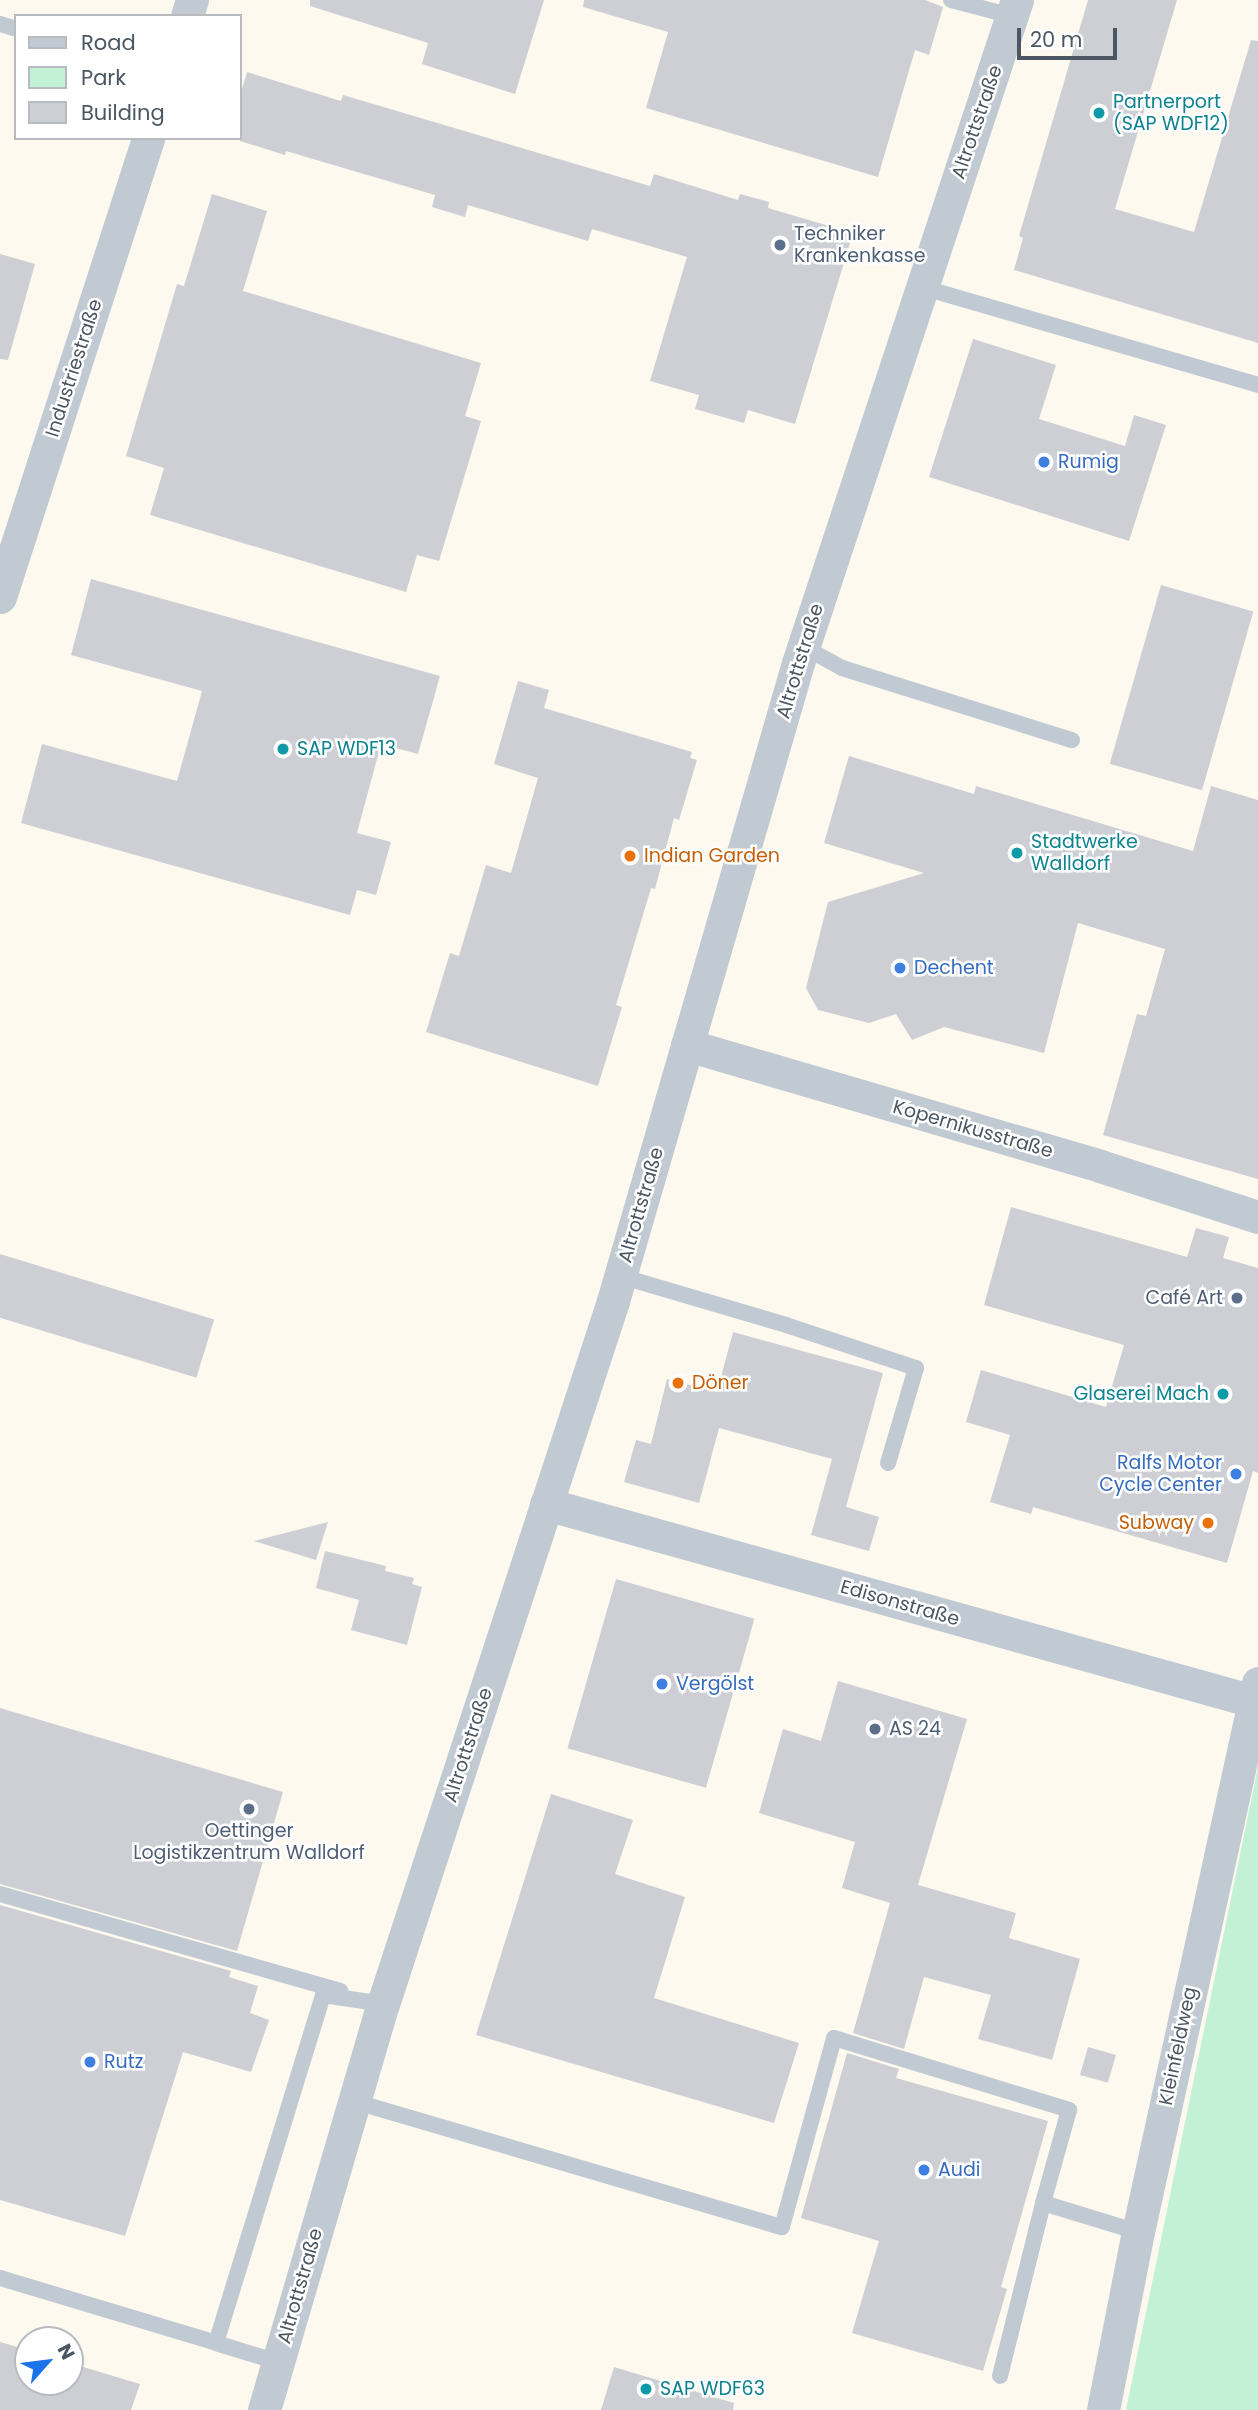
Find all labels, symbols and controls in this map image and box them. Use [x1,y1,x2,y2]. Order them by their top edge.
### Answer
legend [14,14,242,140]
scale bar [1020,14,1120,58]
text: 20 m [1030,25,1083,54]
text: Road [81,28,136,57]
street label: Altrottstraße [947,62,1007,182]
text: Park [81,63,126,92]
place label: Partnerport (SAP WDF12) [1113,91,1229,135]
text: Building [81,98,165,127]
marker: Partnerport (SAP WDF12) [1091,105,1107,121]
place label: Techniker Krankenkasse [794,223,925,267]
marker: Techniker Krankenkasse [772,237,788,253]
street label: Industriestraße [41,296,107,440]
place label: Rumig [1058,451,1119,473]
marker: Rumig [1036,454,1052,470]
street label: Altrottstraße [772,601,828,721]
place label: SAP WDF13 [297,738,396,760]
marker: SAP WDF13 [275,741,291,757]
place label: Stadtwerke Walldorf [1031,831,1138,875]
place label: Indian Garden [644,845,780,867]
marker: Stadtwerke Walldorf [1009,845,1025,861]
marker: Indian Garden [622,848,638,864]
place label: Dechent [914,957,994,979]
marker: Dechent [892,960,908,976]
street label: Kopernikusstraße [890,1095,1056,1163]
street label: Altrottstraße [614,1145,668,1265]
place label: Café Art [1146,1287,1223,1309]
marker: Café Art [1229,1290,1245,1306]
place label: Döner [692,1372,749,1394]
marker: Döner [670,1375,686,1391]
place label: Glaserei Mach [1073,1383,1209,1405]
marker: Glaserei Mach [1215,1386,1231,1402]
place label: Ralfs Motor Cycle Center [1099,1452,1222,1496]
marker: Ralfs Motor Cycle Center [1228,1466,1244,1482]
place label: Subway [1119,1512,1194,1534]
marker: Subway [1200,1515,1216,1531]
street label: Edisonstraße [838,1575,962,1631]
place label: Vergölst [676,1673,754,1695]
marker: Vergölst [654,1676,670,1692]
street label: Altrottstraße [439,1685,497,1805]
place label: AS 24 [889,1718,941,1740]
marker: AS 24 [867,1721,883,1737]
marker: Oettinger Logistikzentrum Walldorf [241,1801,257,1817]
place label: Oettinger Logistikzentrum Walldorf [133,1820,365,1864]
street label: Kleinfeldweg [1154,1985,1202,2107]
place label: Rutz [104,2051,143,2073]
marker: Rutz [82,2054,98,2070]
place label: Audi [938,2159,980,2181]
marker: Audi [916,2162,932,2178]
street label: Altrottstraße [273,2226,327,2346]
north arrow [14,2326,84,2396]
text: N [51,2339,81,2364]
place label: SAP WDF63 [660,2378,765,2400]
marker: SAP WDF63 [638,2381,654,2397]

